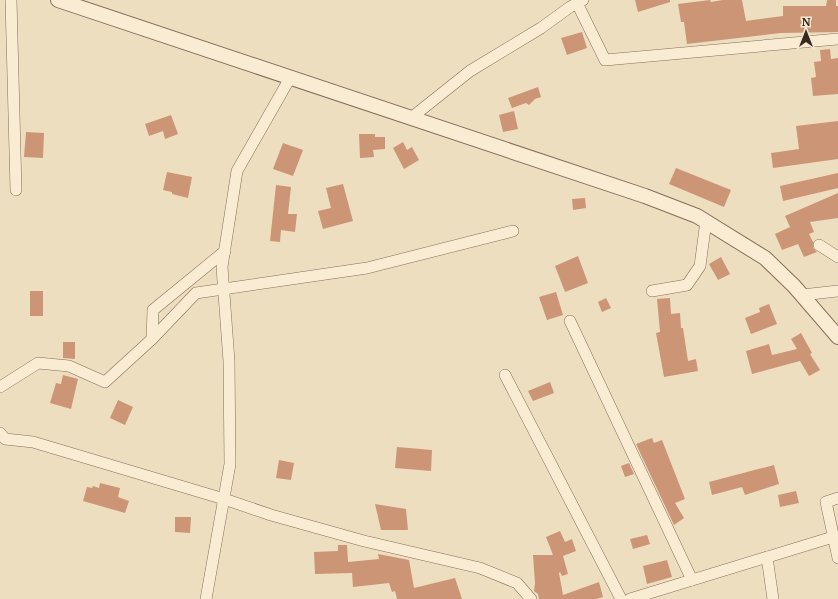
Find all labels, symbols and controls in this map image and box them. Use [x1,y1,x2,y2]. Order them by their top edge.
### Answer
north arrow [786,12,826,52]
text: N [802,15,811,29]

